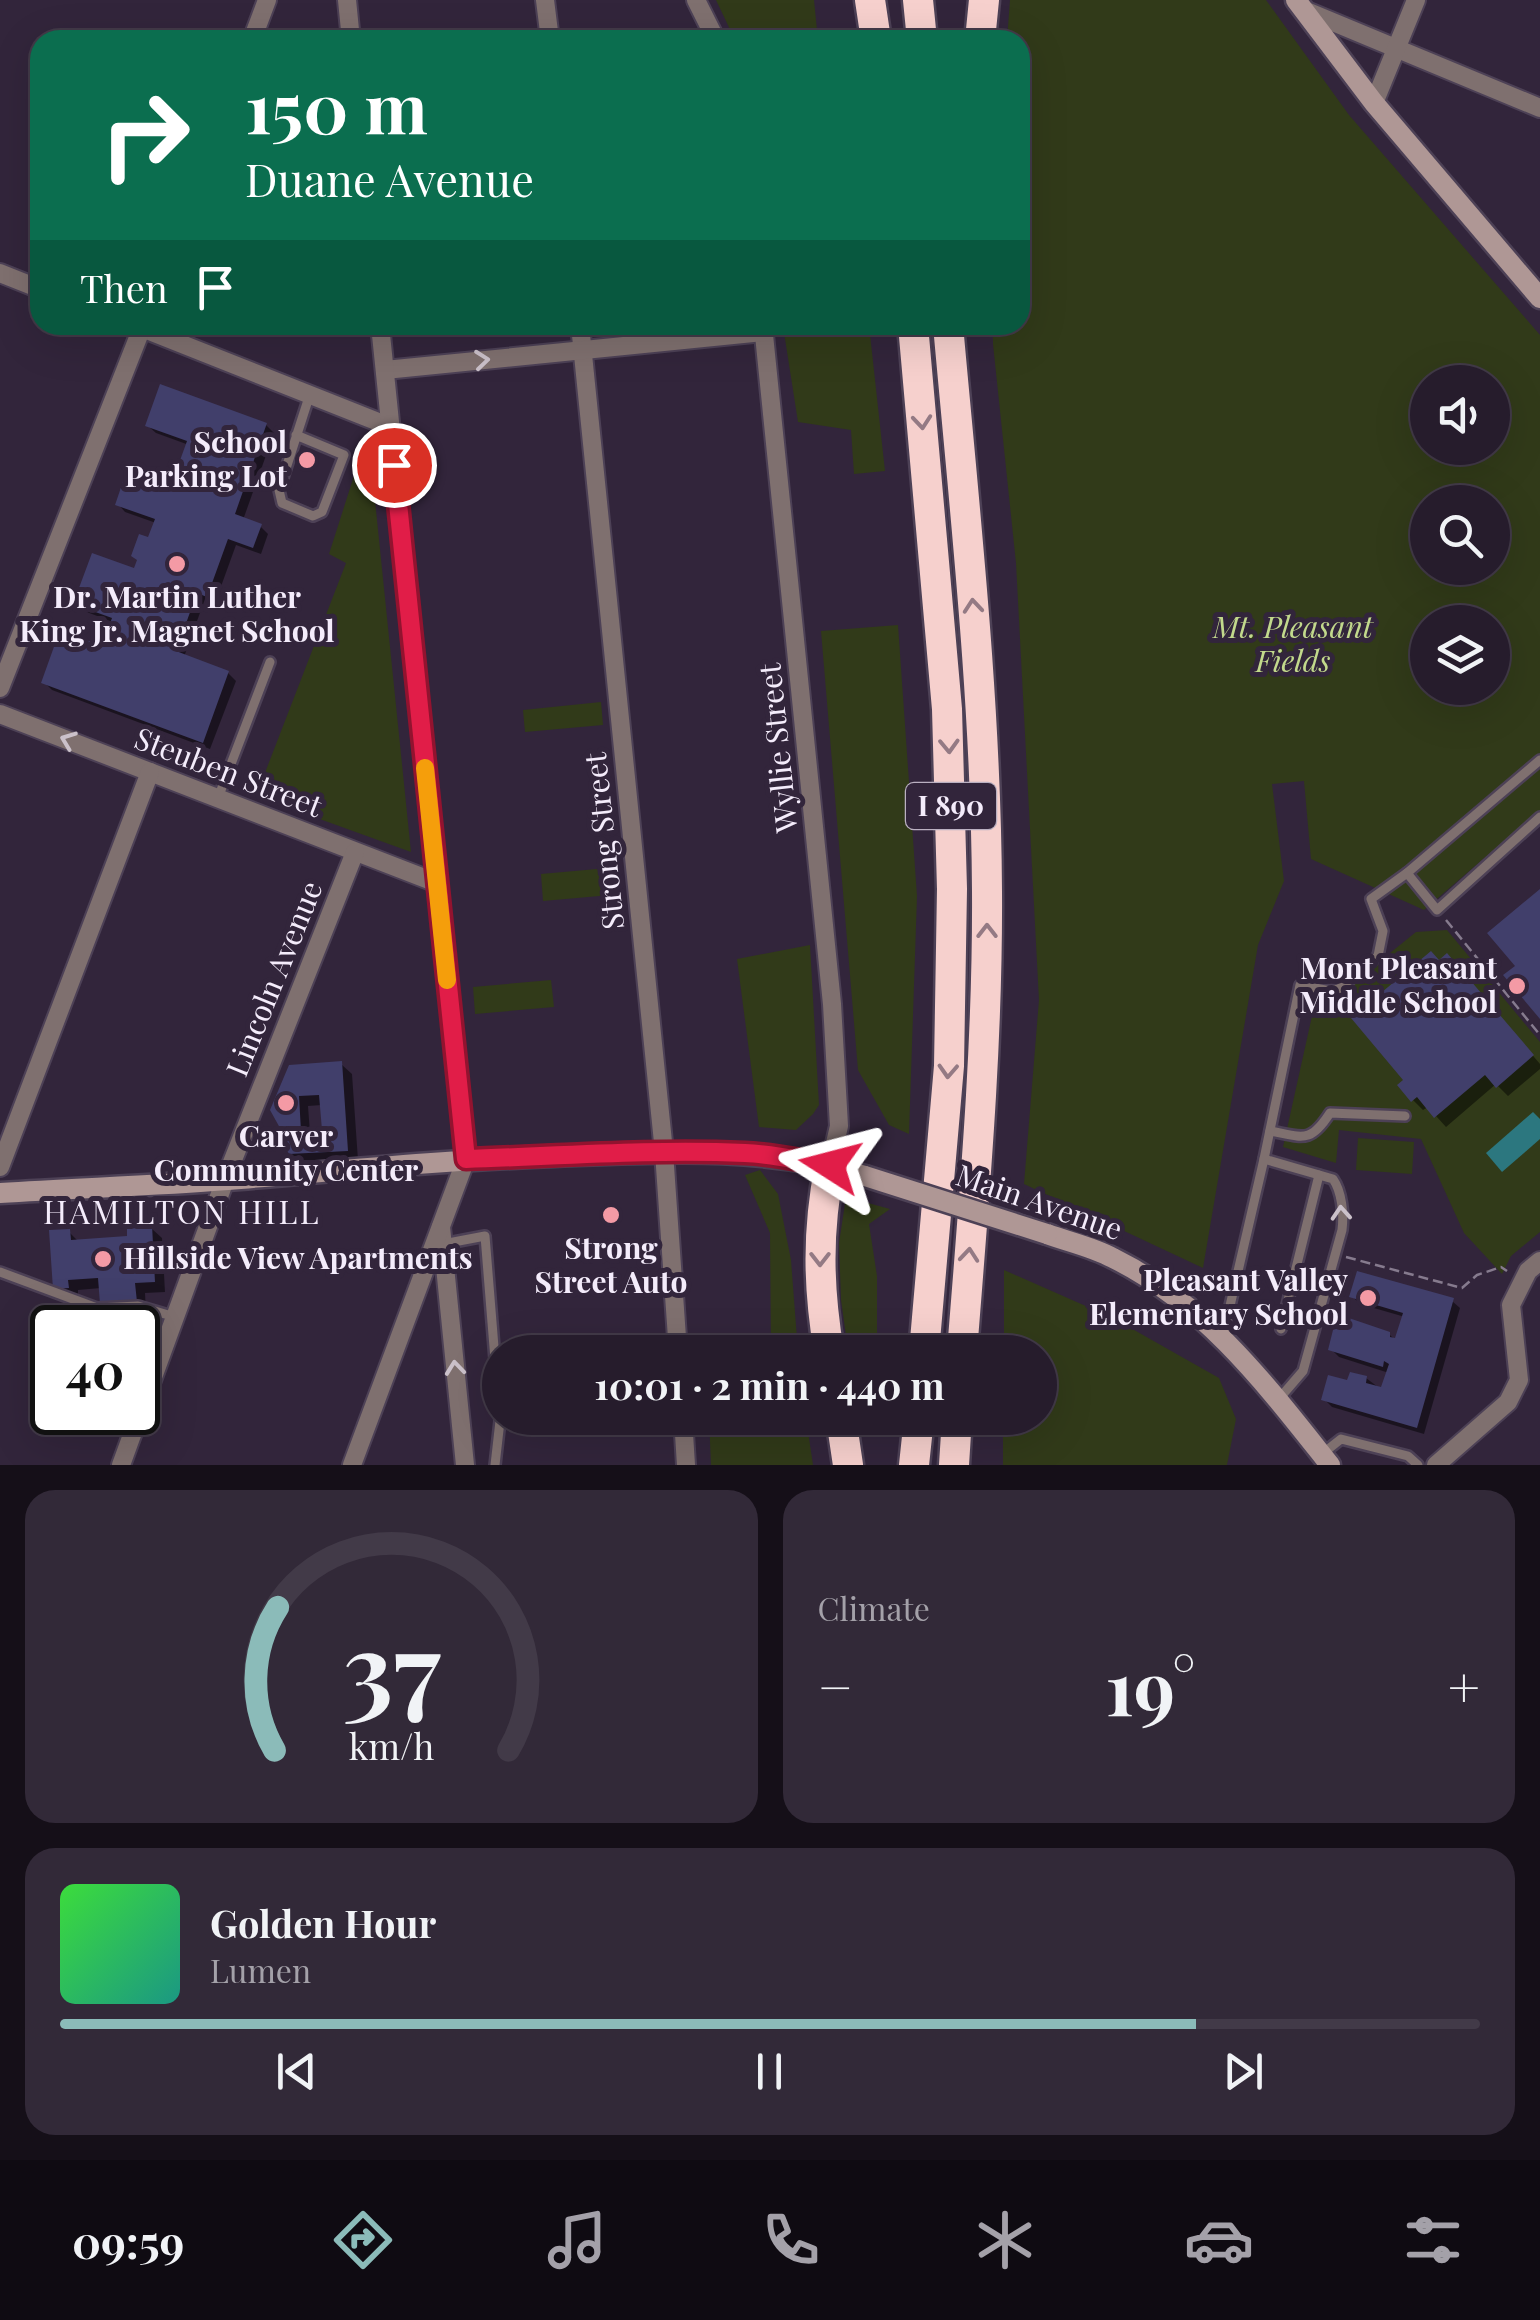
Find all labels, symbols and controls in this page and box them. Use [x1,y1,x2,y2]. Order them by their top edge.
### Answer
text: 150 m [245,58,428,152]
icon: right [80,70,210,200]
text: Duane Avenue [245,148,534,208]
icon: arrive [188,260,243,315]
text: Then [80,262,168,313]
one-way arrow [474,350,490,371]
map controls [1410,365,1510,705]
button: sound [1410,365,1510,465]
one-way arrow [911,415,932,431]
place label: School Parking Lot [125,421,287,495]
pin [352,423,437,508]
icon: arrive [367,438,422,493]
marker: School Parking Lot [296,449,318,471]
button: search [1410,485,1510,585]
marker: Dr. Martin Luther King Jr. Magnet School [166,553,188,575]
place label: Dr. Martin Luther King Jr. Magnet School [19,576,335,650]
one-way arrow [963,598,985,614]
button: layers [1410,605,1510,705]
park label: Mt. Pleasant Fields [1211,606,1375,680]
street label: Wyllie Street [748,661,806,836]
street label: Steuben Street [129,717,328,825]
one-way arrow [60,732,78,752]
one-way arrow [938,738,959,754]
street label: Strong Street [574,750,632,932]
road number: I 890 [906,783,996,829]
street label: Lincoln Avenue [216,875,330,1082]
one-way arrow [976,922,998,938]
place label: Mont Pleasant Middle School [1299,947,1497,1021]
marker: Mont Pleasant Middle School [1506,975,1528,997]
one-way arrow [938,1063,959,1079]
marker: Carver Community Center [275,1092,297,1114]
position arrow [778,1113,882,1217]
place label: Carver Community Center [154,1115,418,1189]
street label: Main Avenue [951,1154,1128,1248]
district label: HAMILTON HILL [43,1189,321,1232]
marker: Strong Street Auto [600,1204,622,1226]
one-way arrow [1330,1204,1352,1220]
place label: Strong Street Auto [535,1227,687,1301]
place label: Hillside View Apartments [123,1237,473,1277]
one-way arrow [958,1247,980,1263]
marker: Hillside View Apartments [92,1248,114,1270]
one-way arrow [809,1251,830,1267]
place label: Pleasant Valley Elementary School [1089,1259,1348,1333]
marker: Pleasant Valley Elementary School [1357,1287,1379,1309]
speed limit sign: 40 [30,1305,160,1435]
text: 10:01 · 2 min · 440 m [594,1359,945,1410]
one-way arrow [445,1360,467,1376]
text: Climate [818,1586,930,1629]
text: 37 [342,1595,441,1734]
text: 19° [1105,1635,1196,1735]
text: − [818,1648,853,1722]
text: + [1448,1648,1480,1722]
text: km/h [348,1721,434,1769]
text: Golden Hour [210,1897,436,1948]
text: Lumen [210,1948,311,1991]
icon: previous [269,2044,324,2099]
icon: pause [742,2044,797,2099]
icon: next [1216,2044,1271,2099]
icon: directions [328,2205,398,2275]
icon: music [542,2205,612,2275]
icon: phone [756,2205,826,2275]
icon: climate [970,2205,1040,2275]
icon: car [1184,2205,1254,2275]
icon: filters [1398,2205,1468,2275]
text: 09:59 [72,2210,184,2270]

